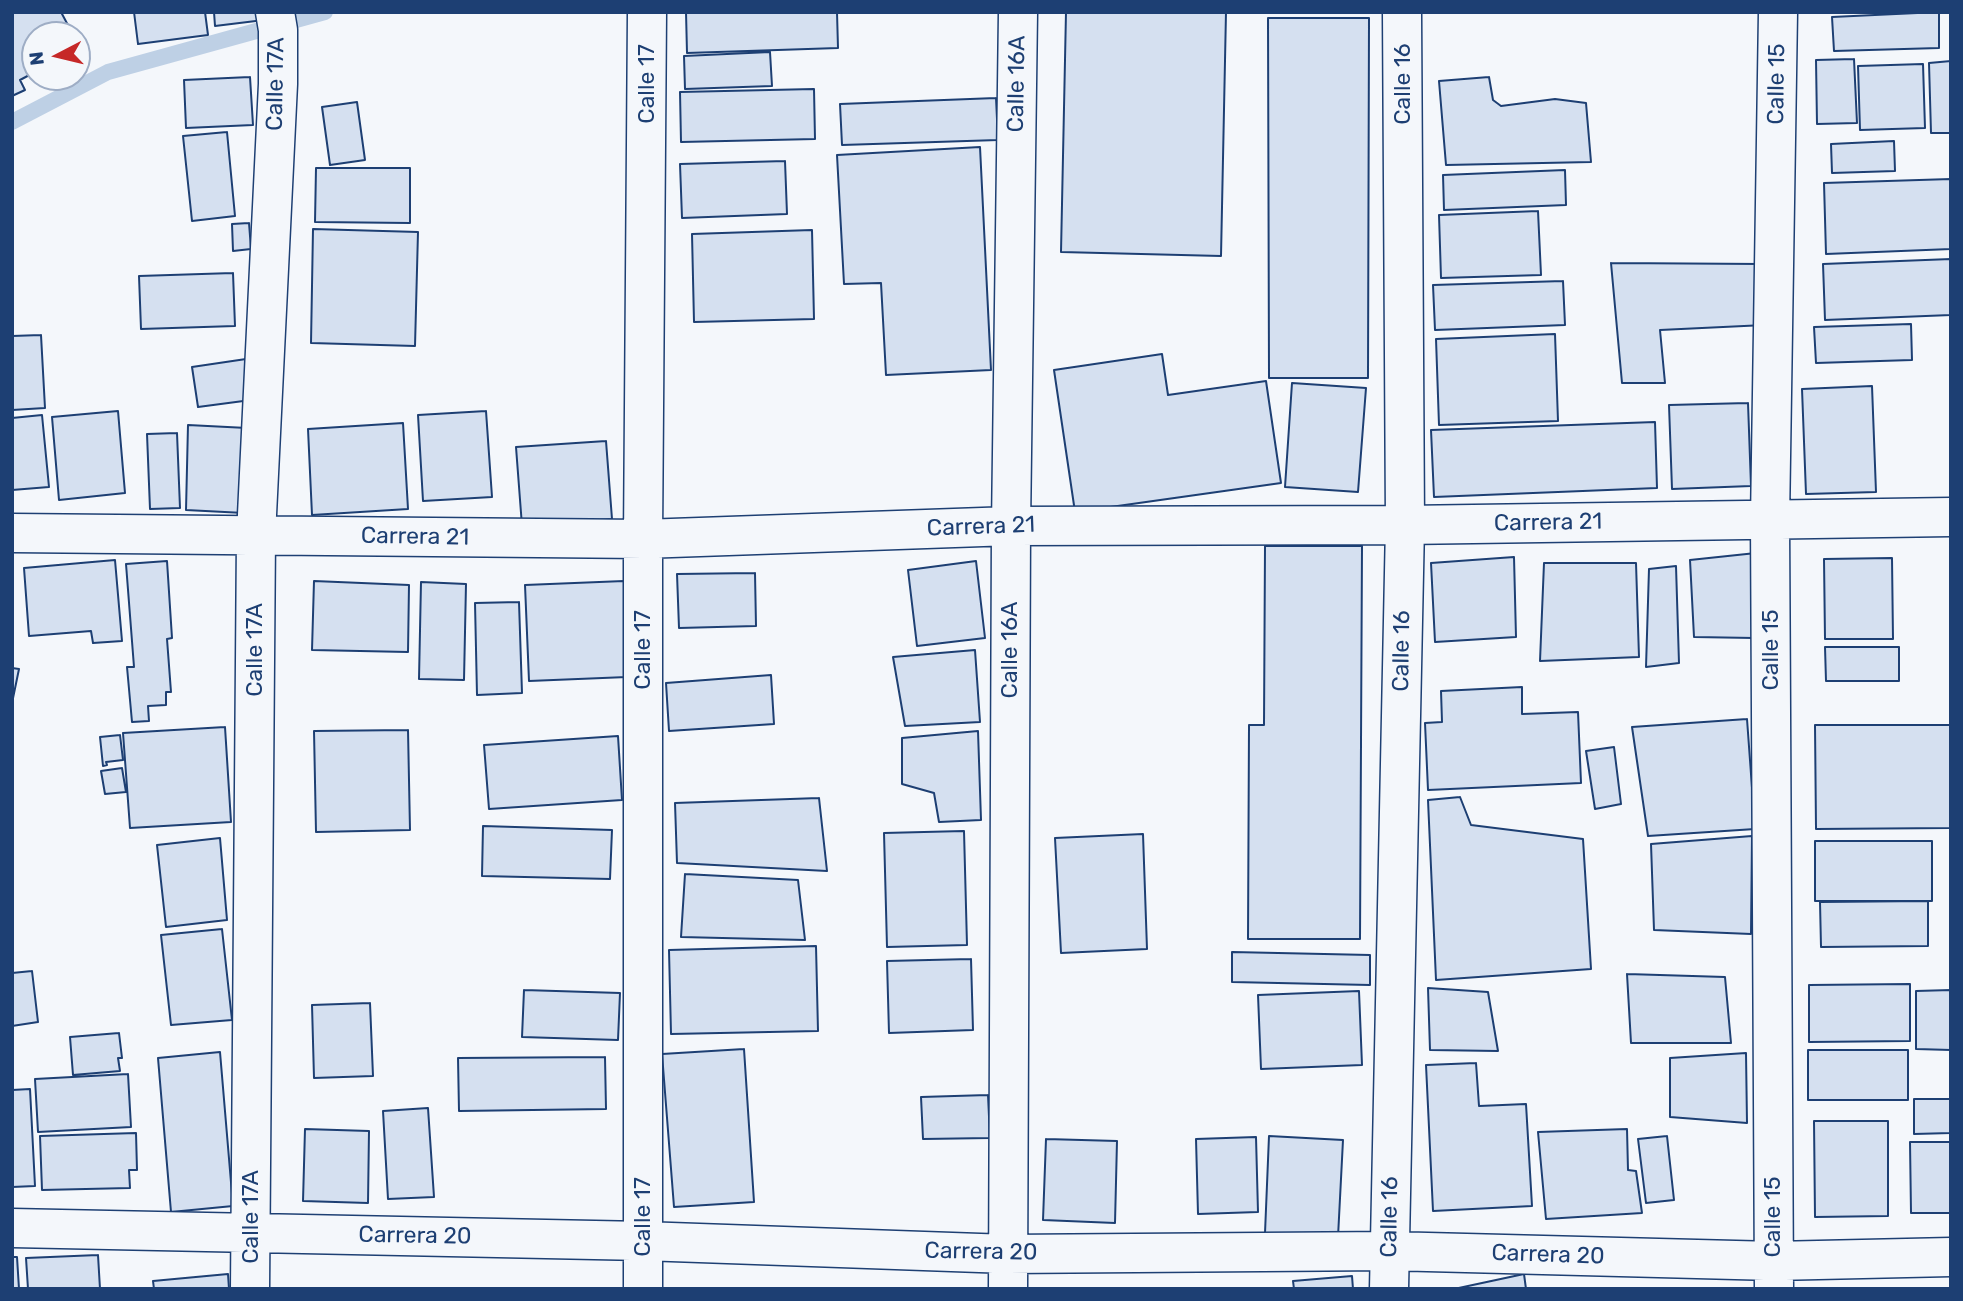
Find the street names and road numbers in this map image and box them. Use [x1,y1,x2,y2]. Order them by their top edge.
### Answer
street label: Calle 16A [1002,35,1032,133]
street label: Calle 17A [261,37,291,131]
street label: Calle 16 [1389,43,1417,125]
street label: Calle 15 [1762,43,1792,125]
street label: Calle 17 [633,44,661,124]
street label: Carrera 21 [1494,508,1602,538]
street label: Carrera 21 [926,511,1036,543]
street label: Carrera 21 [361,522,469,552]
street label: Calle 16A [996,602,1024,698]
street label: Calle 17A [241,603,269,697]
street label: Calle 15 [1757,609,1785,691]
street label: Calle 17 [629,610,657,690]
street label: Calle 16 [1387,610,1417,692]
street label: Calle 17A [237,1170,265,1264]
street label: Calle 16 [1375,1176,1405,1258]
street label: Calle 15 [1759,1176,1787,1258]
street label: Calle 17 [629,1177,657,1257]
street label: Carrera 20 [358,1221,472,1251]
street label: Carrera 20 [924,1237,1038,1267]
street label: Carrera 20 [1491,1239,1605,1271]

